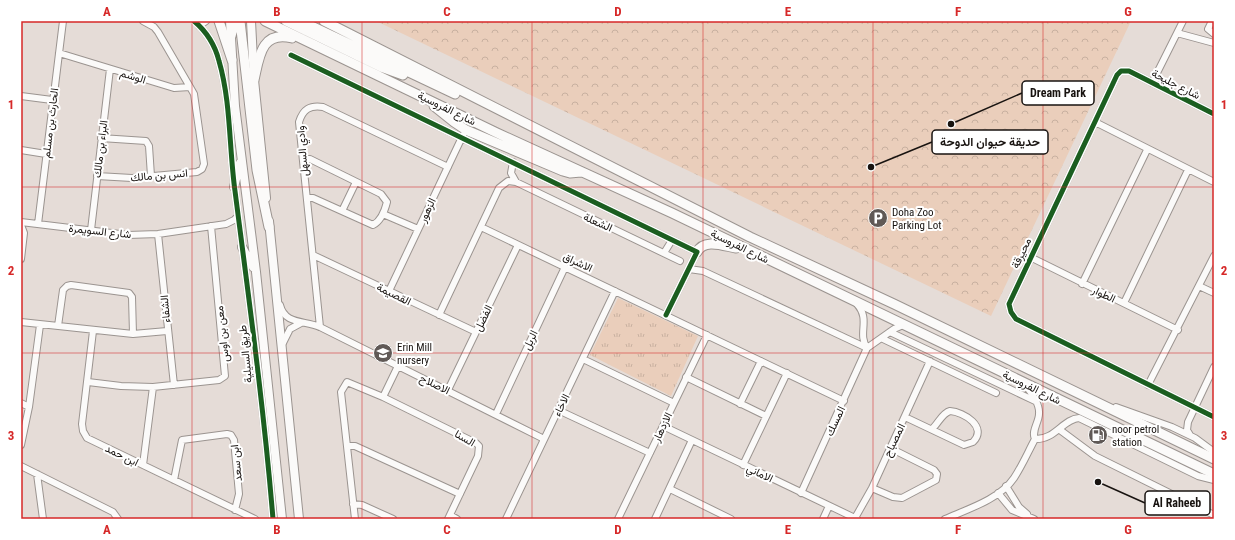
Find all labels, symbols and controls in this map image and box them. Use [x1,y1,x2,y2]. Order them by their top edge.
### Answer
text: A [103,4,111,19]
text: B [273,4,281,19]
text: C [443,4,451,19]
text: D [614,4,622,19]
text: E [785,4,792,19]
text: F [955,4,961,19]
text: G [1124,4,1132,19]
street label: الوشم [118,66,147,87]
street label: شارع جليحة [1149,67,1202,103]
callout: Dream Park [1022,81,1094,105]
text: Dream Park [1030,86,1086,100]
street label: الحارث بن مسلم [40,87,62,159]
street label: شارع الفروسية [415,89,478,129]
text: 1 [8,97,14,112]
text: 1 [1221,97,1227,112]
street label: البراء بن مالك [90,119,110,179]
street label: وادي السهل [294,125,314,177]
callout: حديقة حيوان الدوحة [932,130,1048,154]
text: حديقة حيوان الدوحة [940,135,1040,150]
street label: انس بن مالك [130,167,188,184]
street label: الزهور [416,196,439,225]
place label: Doha Zoo Parking Lot [892,206,941,232]
parking icon: Doha Zoo Parking Lot [867,207,889,229]
street label: الشعلة [581,210,614,235]
street label: شارع السويمرة [68,222,132,242]
street label: شارع الفروسية [708,227,771,267]
street label: محيرقة [1009,236,1034,270]
street label: الاشراق [561,250,595,275]
text: 2 [8,263,15,278]
text: 2 [1221,263,1228,278]
street label: القصيمة [374,281,413,308]
street label: الطوار [1089,283,1118,305]
street label: الشفاء [158,295,173,323]
street label: الفضل [471,303,495,334]
street label: معن بن اوس [213,305,232,363]
street label: طريق السيلية [236,324,255,383]
street label: الربل [520,328,541,352]
place label: Erin Mill nursery [397,341,432,367]
school or university icon: Erin Mill nursery [372,342,394,364]
street label: شارع الفروسية [1000,368,1063,408]
street label: الاصلاح [417,372,452,398]
street label: الاخاء [550,392,572,419]
street label: المسك [823,404,848,438]
street label: الازدهار [649,410,675,445]
street label: المصباح [881,421,909,459]
place label: noor petrol station [1112,423,1159,449]
fuel station icon: noor petrol station [1087,424,1109,446]
street label: السنا [452,427,477,449]
text: 3 [8,428,14,443]
text: 3 [1221,428,1227,443]
street label: ابن حمد [103,442,141,469]
street label: ابن سعد [228,444,245,482]
street label: الاماني [743,462,775,488]
callout: Al Raheeb [1145,491,1210,515]
text: Al Raheeb [1153,496,1201,510]
text: A [103,522,111,537]
text: B [273,522,281,537]
text: C [443,522,451,537]
text: D [614,522,622,537]
text: E [785,522,792,537]
text: F [955,522,961,537]
text: G [1124,522,1132,537]

